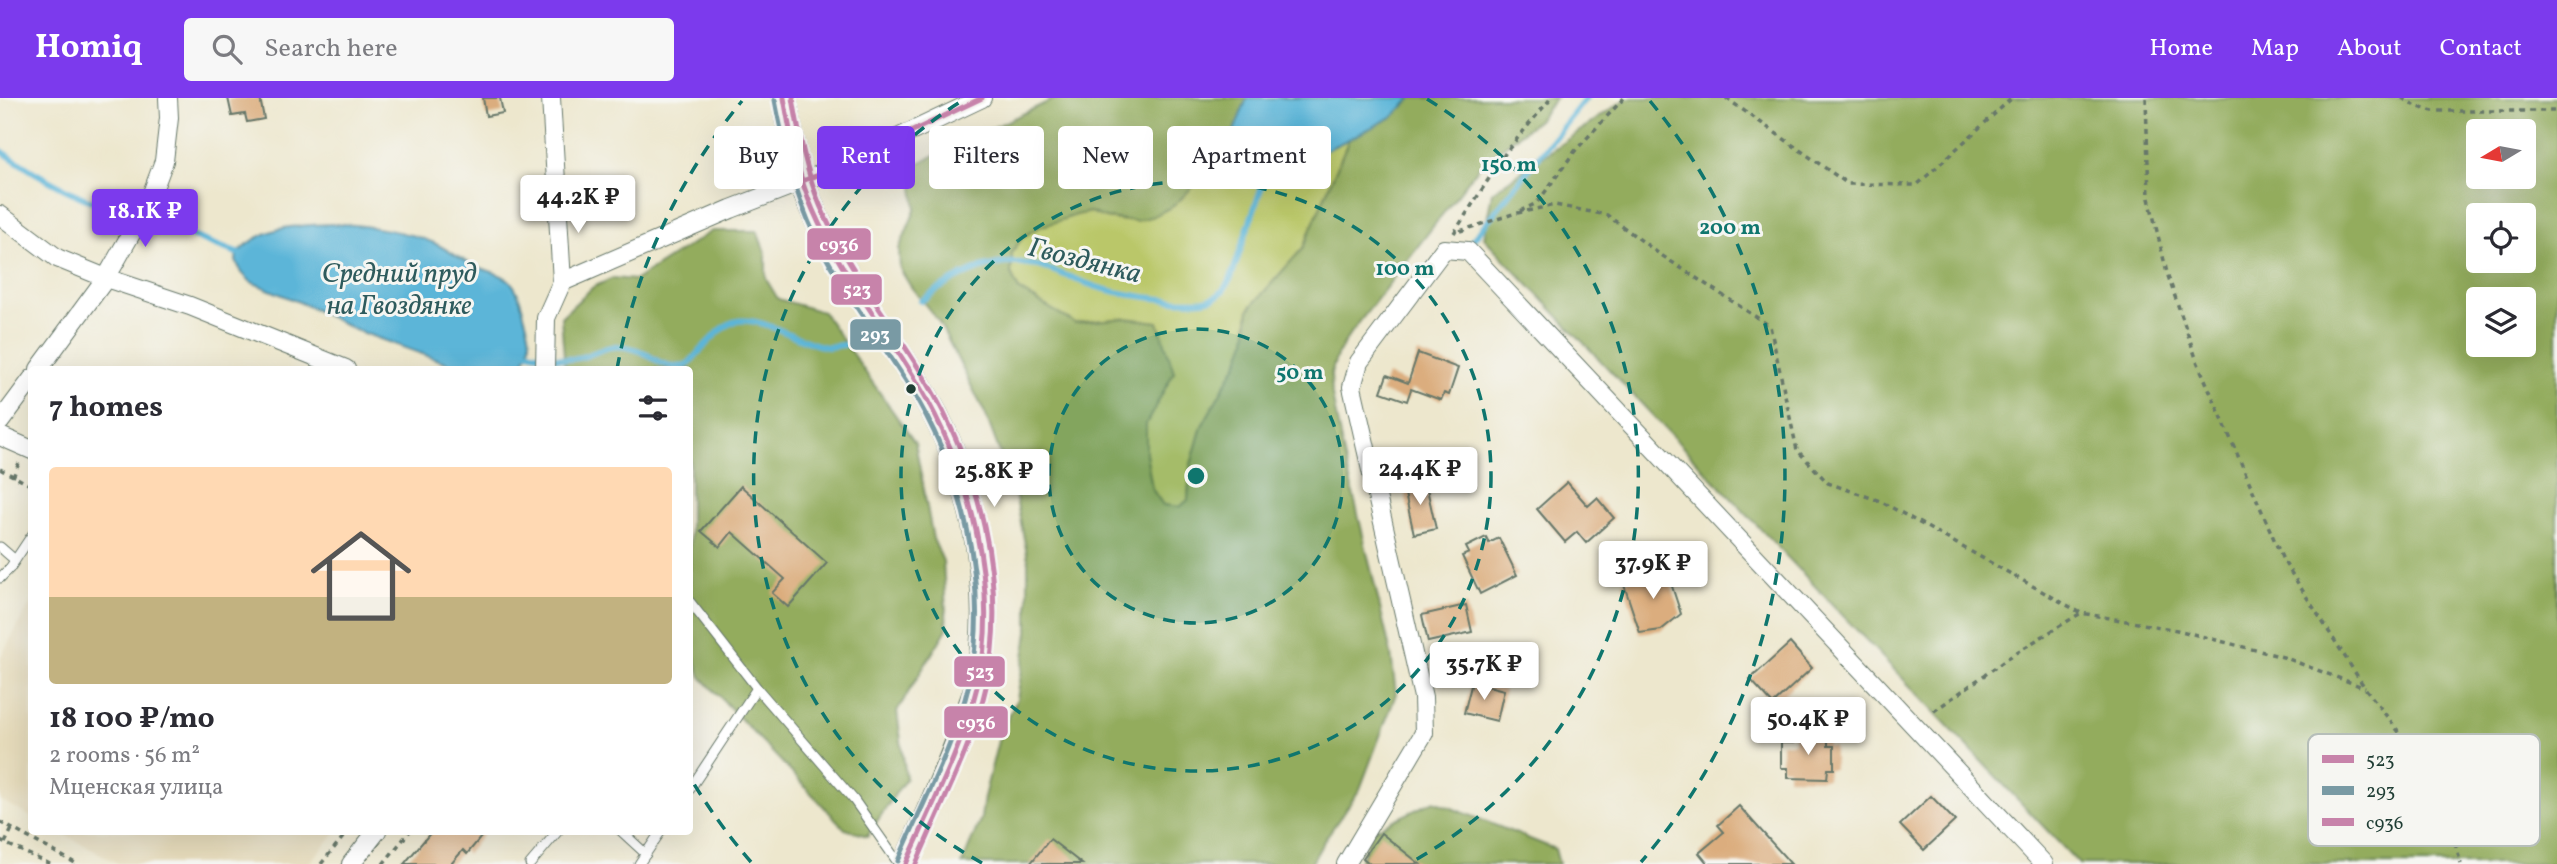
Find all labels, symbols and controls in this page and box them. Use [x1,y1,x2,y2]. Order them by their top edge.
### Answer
search box [184,18,674,81]
text: Homiq [35,26,142,72]
icon: search [208,30,246,68]
text: Search here [264,31,397,67]
text: Home [2149,32,2213,66]
text: Map [2251,32,2299,66]
text: About [2337,32,2402,66]
text: Contact [2440,32,2522,66]
north arrow [2466,119,2536,189]
map controls [2466,119,2536,357]
chip: Buy [714,126,803,189]
chip: Rent [817,126,915,189]
chip: Filters [929,126,1044,189]
chip: New [1058,126,1153,189]
chip: Apartment [1167,126,1331,189]
text: 150 m [1481,151,1537,180]
pin: 44.2K ₽ [513,176,643,235]
text: 44.2K ₽ [536,182,620,214]
pin: 18.1K ₽ [80,190,210,249]
text: 18.1K ₽ [108,196,182,228]
button: locate [2466,203,2536,273]
text: 200 m [1699,214,1761,243]
line badge: с936 [806,227,872,261]
water label: Гвоздянка [1024,229,1145,294]
text: с936 [819,233,859,259]
water label: Средний пруд на Гвоздянке [322,255,477,326]
text: 100 m [1375,255,1435,284]
line badge: 523 [830,273,883,306]
text: 523 [843,278,871,304]
button: layers [2466,287,2536,357]
line badge: 293 [849,318,902,351]
text: 293 [860,323,890,349]
text: 50 m [1276,359,1324,388]
unlabelled marker [904,382,918,396]
text: 7 homes [49,387,163,429]
icon: filters [634,389,672,427]
pin: 24.4K ₽ [1355,448,1485,507]
pin: 25.8K ₽ [929,450,1059,509]
text: 24.4K ₽ [1378,454,1462,486]
text: 25.8K ₽ [954,456,1034,488]
centre of rings [1184,464,1208,488]
icon: home [298,513,424,639]
pin: 37.9K ₽ [1588,542,1718,601]
text: 37.9K ₽ [1615,548,1691,580]
pin: 35.7K ₽ [1419,642,1549,702]
text: 35.7K ₽ [1446,649,1522,681]
line badge: 523 [953,655,1006,688]
text: 523 [966,660,994,686]
text: 18 100 ₽/mo [49,698,215,740]
pin: 50.4K ₽ [1743,698,1873,757]
text: 50.4K ₽ [1767,704,1849,736]
line badge: с936 [943,705,1009,739]
text: с936 [956,711,996,737]
legend [2308,734,2540,846]
text: 2 rooms · 56 m² [49,740,200,772]
text: 523 [2366,748,2395,774]
text: Мценская улица [49,772,224,804]
text: 293 [2366,779,2395,805]
text: с936 [2366,811,2403,837]

